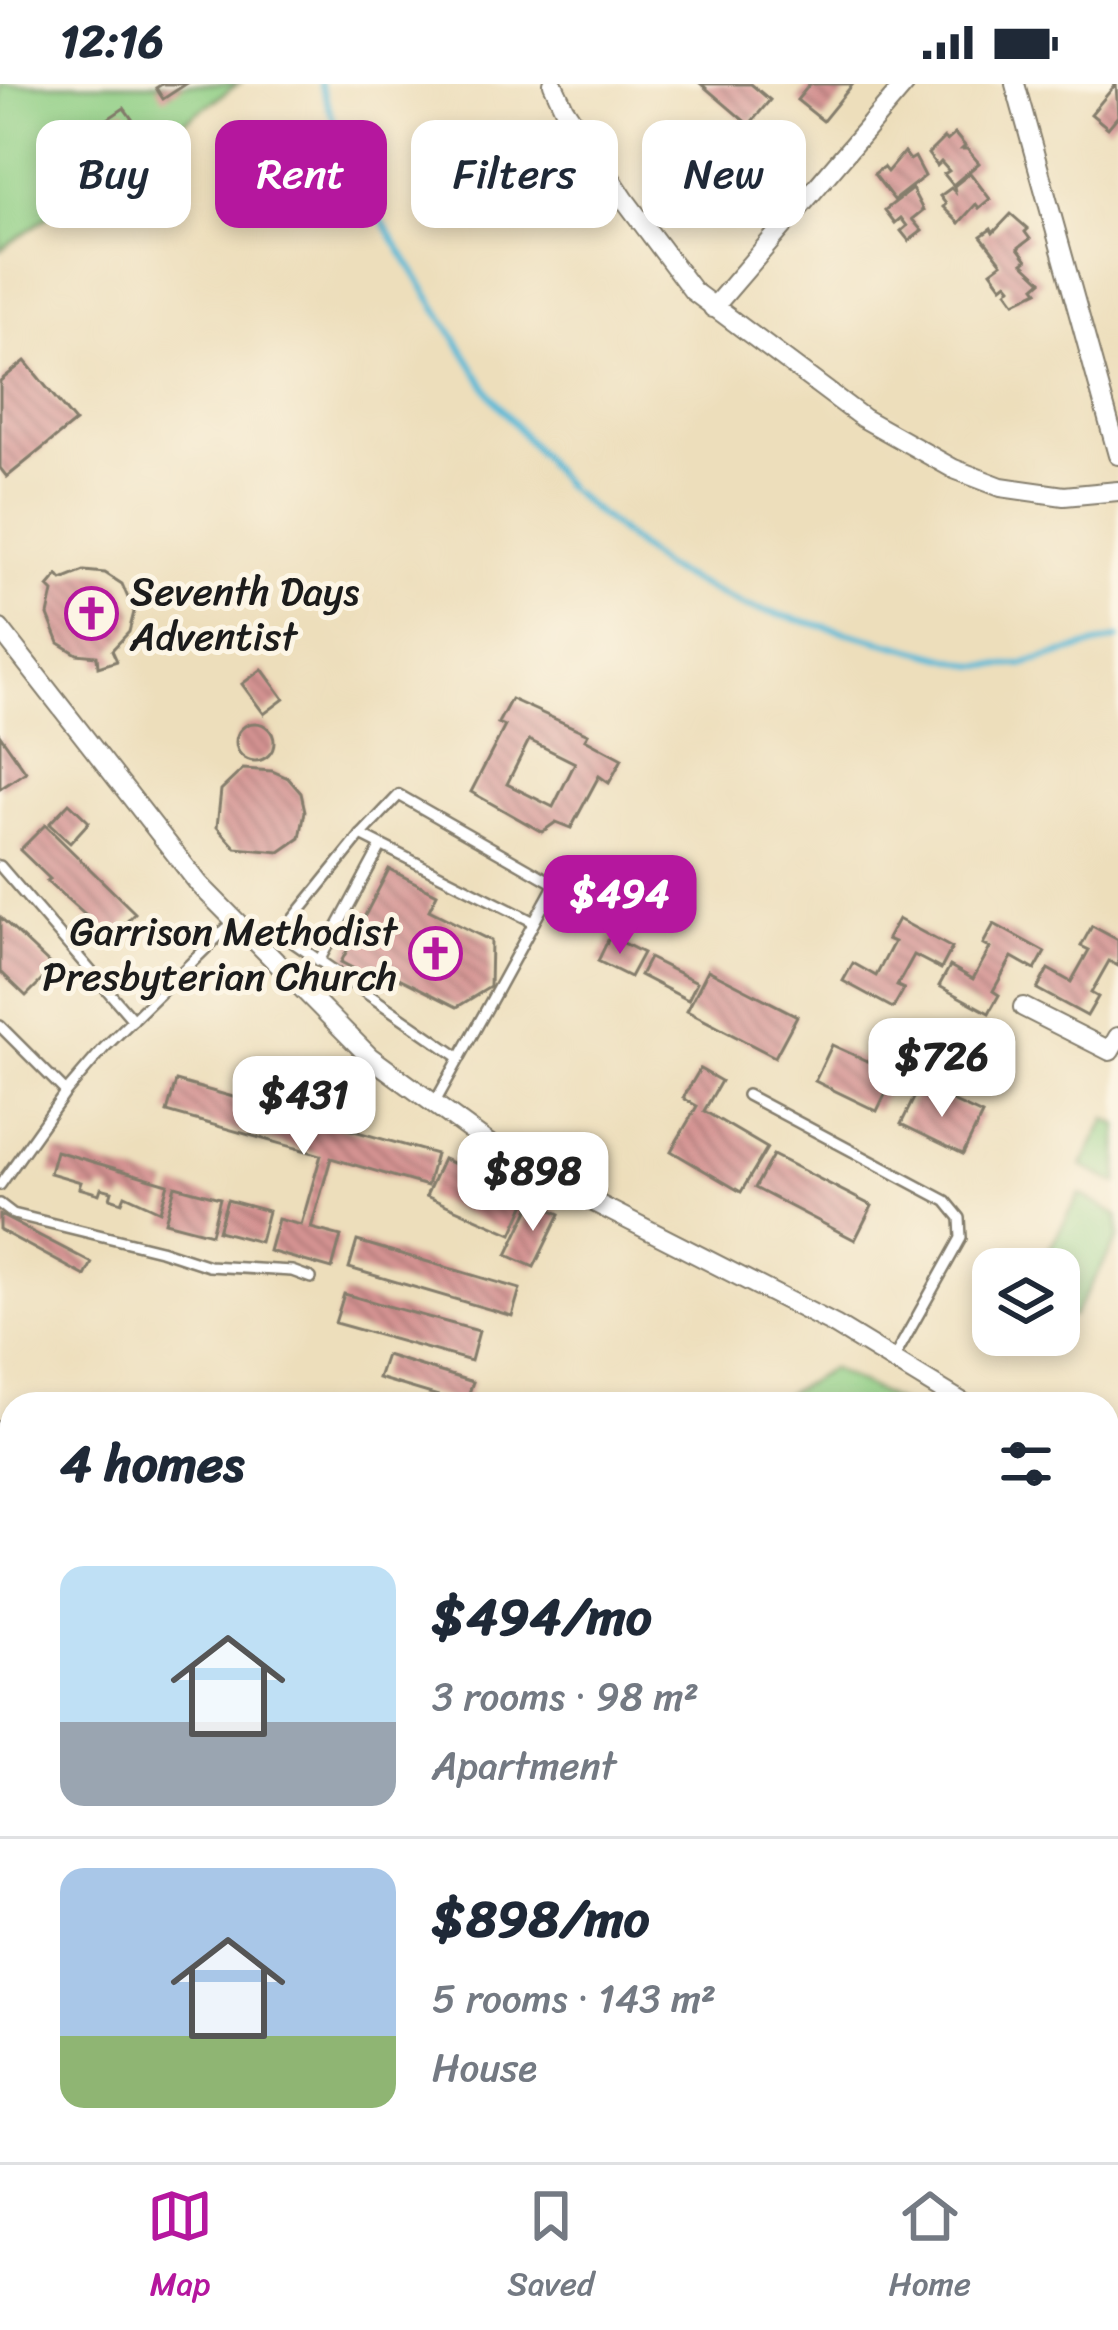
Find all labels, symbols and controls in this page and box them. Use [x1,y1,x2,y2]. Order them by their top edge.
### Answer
text: 12:16 [60,2,164,82]
chip: Buy [36,120,191,228]
chip: Rent [215,120,387,228]
chip: Filters [411,120,618,228]
chip: New [642,120,806,228]
place label: Seventh Days Adventist [129,557,359,671]
church icon: Seventh Days Adventist [63,585,119,641]
pin: $494 [549,855,691,957]
text: $494 [571,859,669,928]
place label: Garrison Methodist Presbyterian Church [42,897,398,1011]
church icon: Garrison Methodist Presbyterian Church [408,925,464,981]
pin: $726 [871,1018,1013,1120]
text: $726 [895,1022,989,1091]
pin: $431 [233,1056,375,1158]
text: $431 [260,1060,348,1129]
pin: $898 [462,1132,604,1234]
text: $898 [484,1136,582,1205]
map controls [972,1248,1080,1356]
button: layers [972,1248,1080,1356]
text: 4 homes [60,1419,244,1509]
icon: filters [993,1431,1059,1497]
text: $494/mo [432,1572,652,1662]
icon: home [156,1614,300,1758]
text: 3 rooms · 98 m² [432,1662,699,1731]
text: Apartment [432,1731,616,1800]
text: $898/mo [432,1874,650,1964]
icon: home [156,1916,300,2060]
text: 5 rooms · 143 m² [432,1964,716,2033]
text: House [432,2033,537,2102]
tab: Map [147,2183,213,2313]
tab: Saved [507,2183,594,2313]
tab: Home [888,2183,971,2313]

